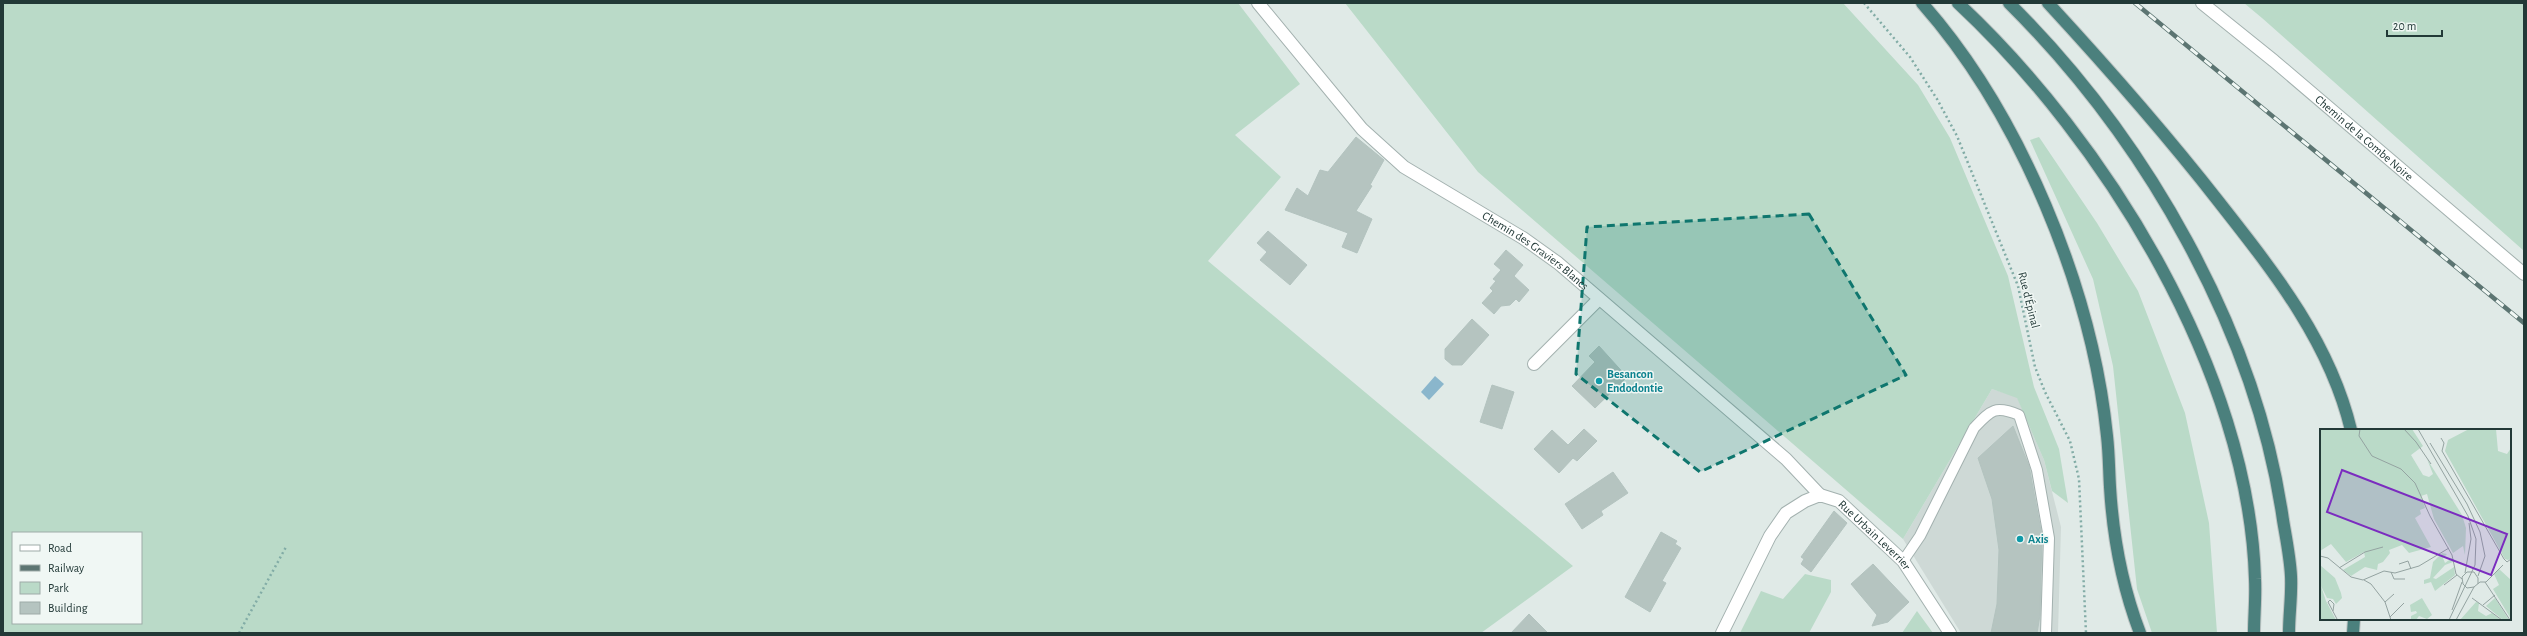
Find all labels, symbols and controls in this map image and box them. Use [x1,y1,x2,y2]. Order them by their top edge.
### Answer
scale bar [2387,12,2442,38]
text: 20 m [2393,20,2416,32]
street label: Chemin de la Combe Noire [2313,93,2415,183]
street label: Chemin des Graviers Blancs [1480,209,1591,292]
street label: Rue d'Épinal [2016,270,2043,329]
place label: Besancon Endodontie [1607,368,1663,394]
marker: Besancon Endodontie [1594,376,1604,386]
inset map [2320,429,2511,620]
street label: Rue Urbain Leverrier [1836,498,1913,572]
legend [12,532,142,624]
place label: Axis [2028,533,2049,545]
marker: Axis [2015,534,2025,544]
text: Road [48,542,72,554]
text: Railway [48,562,84,575]
text: Park [48,582,69,594]
text: Building [48,602,88,614]

